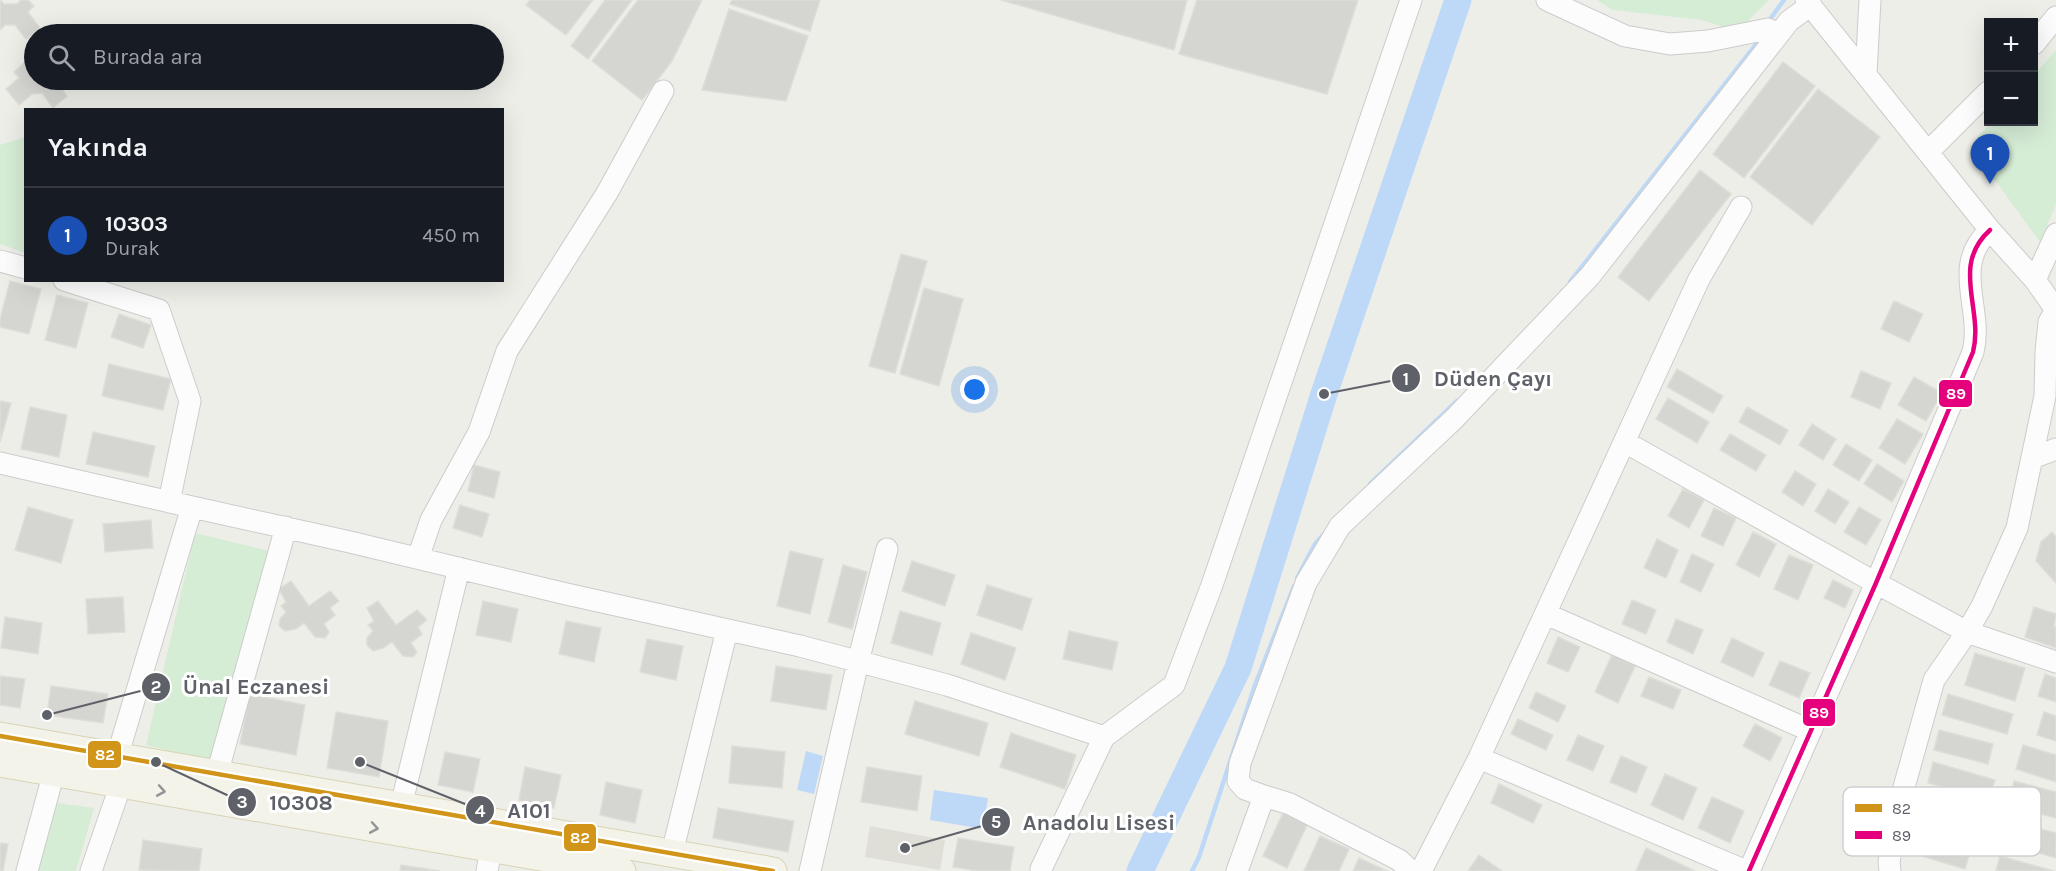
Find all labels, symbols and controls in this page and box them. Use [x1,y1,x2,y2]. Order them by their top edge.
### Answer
map controls [1984,18,2038,126]
button: + [1984,18,2038,72]
search box [24,24,504,90]
icon: search [45,41,78,74]
text: Burada ara [93,44,203,70]
button: − [1984,72,2038,126]
text: Yakında [48,132,148,163]
pin: 1 [1970,134,2010,184]
text: 10303 [105,211,168,237]
text: 1 [64,224,71,247]
text: 450 m [422,224,480,247]
text: Durak [105,237,160,260]
callout: Düden Çayı [1391,358,1564,398]
text: Düden Çayı [1434,366,1552,392]
text: 1 [1403,368,1409,390]
your location [960,375,989,404]
line badge: 89 [1938,379,1973,408]
text: 89 [1946,384,1966,403]
callout: Ünal Eczanesi [141,667,342,707]
text: Ünal Eczanesi [183,674,329,700]
text: 2 [151,676,161,698]
line badge: 89 [1802,698,1836,727]
text: 89 [1809,703,1829,722]
line badge: 82 [87,740,122,769]
text: 82 [95,745,115,764]
callout: 10308 [227,782,344,822]
one-way arrow [156,784,166,797]
legend [1843,787,2041,856]
text: 10308 [269,790,333,816]
callout: A101 [465,790,562,830]
text: 3 [236,791,248,813]
text: A101 [507,798,551,824]
text: 82 [1892,799,1911,818]
text: 4 [475,800,486,822]
callout: Anadolu Lisesi [981,802,1188,842]
text: Anadolu Lisesi [1023,810,1175,836]
text: 5 [991,811,1001,833]
one-way arrow [369,821,379,834]
line badge: 82 [563,823,597,852]
text: 89 [1892,826,1911,845]
text: 82 [570,828,590,847]

